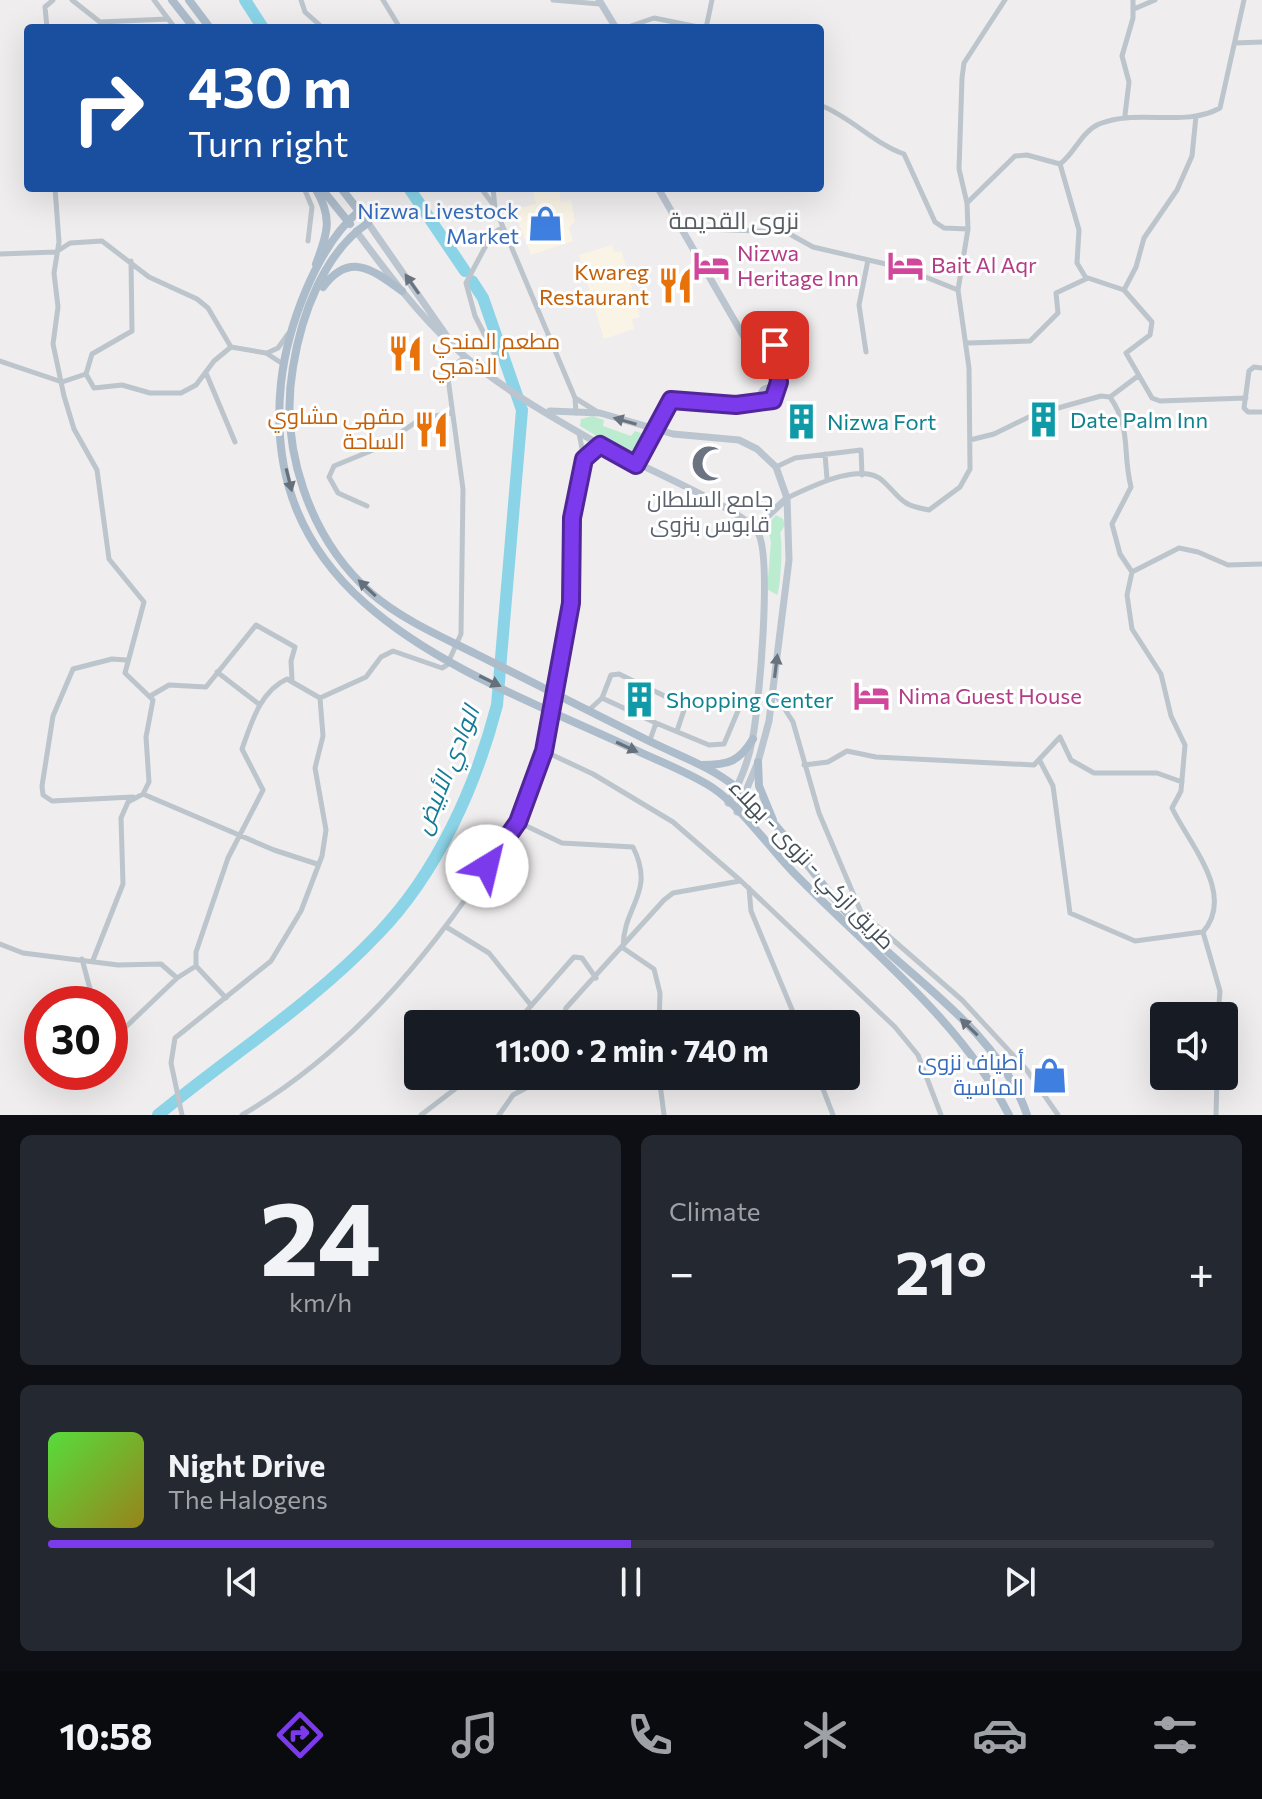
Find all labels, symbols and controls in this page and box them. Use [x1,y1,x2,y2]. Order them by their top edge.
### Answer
text: 430 m [188,51,352,120]
icon: right [56,56,160,160]
text: Turn right [188,120,349,164]
place label: Nizwa Livestock Market [357,197,519,249]
shop icon: Nizwa Livestock Market [526,205,564,243]
district label: نزوى القديمة [669,205,799,235]
place label: Nizwa Heritage Inn [737,239,859,291]
hotel icon: Bait Al Aqr [886,246,924,284]
hotel icon: Nizwa Heritage Inn [692,247,730,285]
place label: Bait Al Aqr [931,251,1037,278]
place label: Kwareg Restaurant [539,258,649,310]
restaurant icon: Kwareg Restaurant [656,266,694,304]
one-way arrow [405,274,420,295]
pin [741,311,809,379]
icon: arrive [753,323,797,367]
place label: مطعم المندي الذهبي [432,327,560,383]
restaurant icon: مطعم المندي الذهبي [387,335,425,373]
building icon: Date Palm Inn [1025,401,1063,439]
place label: مقهى مشاوي الساحة [267,402,405,454]
building icon: Nizwa Fort [782,403,820,441]
place label: Date Palm Inn [1070,406,1208,433]
place label: Nizwa Fort [827,408,936,435]
restaurant icon: مقهى مشاوي الساحة [412,410,450,448]
one-way arrow [613,414,638,426]
mosque icon: جامع السلطان قابوس بنزوى [691,444,729,482]
one-way arrow [283,467,295,492]
place label: جامع السلطان قابوس بنزوى [647,485,773,538]
one-way arrow [357,579,376,597]
one-way arrow [769,653,782,678]
one-way arrow [479,674,502,688]
hotel icon: Nima Guest House [853,677,891,715]
building icon: Shopping Center [621,681,659,719]
place label: Nima Guest House [898,682,1082,709]
place label: Shopping Center [666,686,834,713]
water label: الوادي الأبيض [407,699,491,840]
one-way arrow [616,740,639,753]
street label: طريق ازكي - نزوى - بهلاء [721,773,901,957]
position arrow [445,824,529,908]
speed limit sign: 30 [24,986,128,1090]
map controls [1150,1002,1238,1090]
button: sound [1150,1002,1238,1090]
one-way arrow [960,1019,979,1037]
text: 11:00 · 2 min · 740 m [495,1031,769,1068]
place label: أطياف نزوى الماسية [918,1048,1024,1100]
shop icon: أطياف نزوى الماسية [1031,1056,1069,1094]
text: 24 [260,1170,381,1297]
text: Climate [669,1195,761,1226]
text: 21° [895,1234,987,1307]
text: − [669,1244,694,1298]
text: + [1188,1244,1214,1298]
text: km/h [289,1286,352,1317]
text: Night Drive [168,1446,325,1483]
text: The Halogens [168,1483,328,1514]
icon: previous [220,1560,264,1604]
icon: pause [609,1560,653,1604]
icon: next [998,1560,1042,1604]
icon: directions [272,1707,328,1763]
icon: music [447,1707,503,1763]
icon: phone [622,1707,678,1763]
icon: climate [797,1707,853,1763]
icon: car [972,1707,1028,1763]
icon: filters [1147,1707,1203,1763]
text: 10:58 [60,1713,153,1757]

